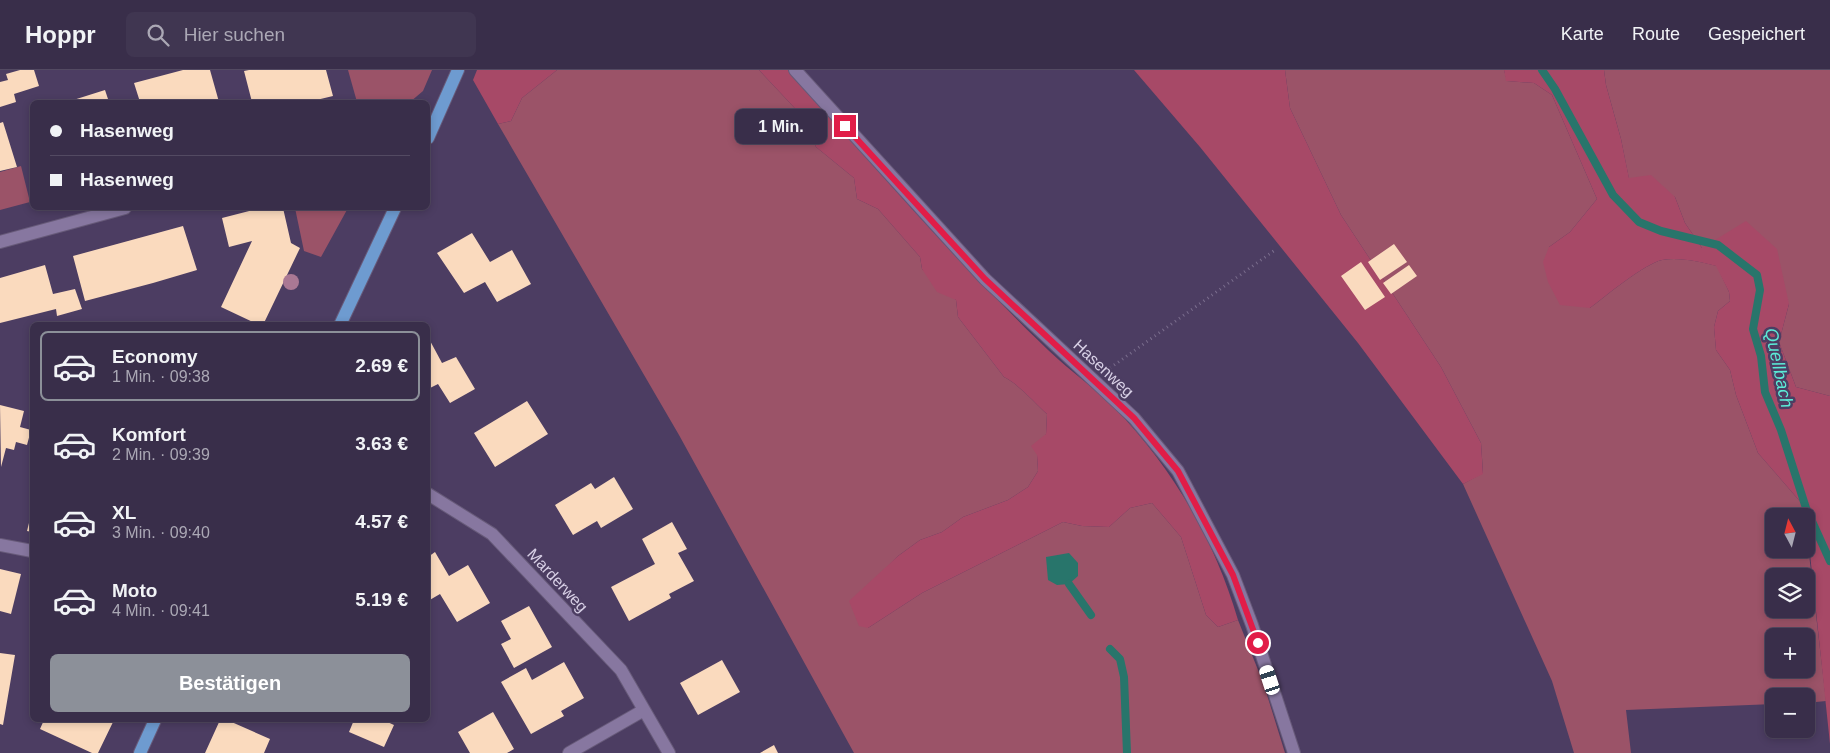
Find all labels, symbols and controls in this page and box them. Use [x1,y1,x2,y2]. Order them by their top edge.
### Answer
search box [126,12,476,57]
text: Hoppr [25,21,96,48]
icon: search [144,21,172,49]
text: Hier suchen [184,24,285,45]
text: Karte [1561,24,1604,44]
text: Route [1632,24,1680,44]
text: Gespeichert [1708,24,1805,44]
callout: 1 Min. [735,108,828,144]
route end [834,115,856,137]
text: 1 Min. [758,118,804,135]
text: Hasenweg [80,120,174,141]
text: Hasenweg [80,169,174,190]
water label: Quellbach [1761,326,1797,410]
street label: Hasenweg [1070,336,1137,400]
icon: car [52,344,97,389]
text: Economy [112,346,198,367]
text: 2.69 € [355,355,408,376]
text: 1 Min. · 09:38 [112,368,210,385]
icon: car [52,422,97,467]
text: Komfort [112,424,186,445]
text: 3.63 € [355,433,408,454]
text: 2 Min. · 09:39 [112,446,210,463]
icon: car [52,500,97,545]
text: XL [112,502,136,523]
north arrow [1765,508,1815,558]
map controls [1765,508,1815,738]
text: 4.57 € [355,511,408,532]
text: 3 Min. · 09:40 [112,524,210,541]
street label: Marderweg [524,545,591,615]
button: layers [1765,568,1815,618]
icon: car [52,578,97,623]
text: Moto [112,580,157,601]
text: 5.19 € [355,589,408,610]
text: 4 Min. · 09:41 [112,602,210,619]
button: + [1765,628,1815,678]
route start [1247,632,1269,654]
button: Bestätigen [50,654,410,712]
car [1258,663,1281,697]
button: − [1765,688,1815,738]

